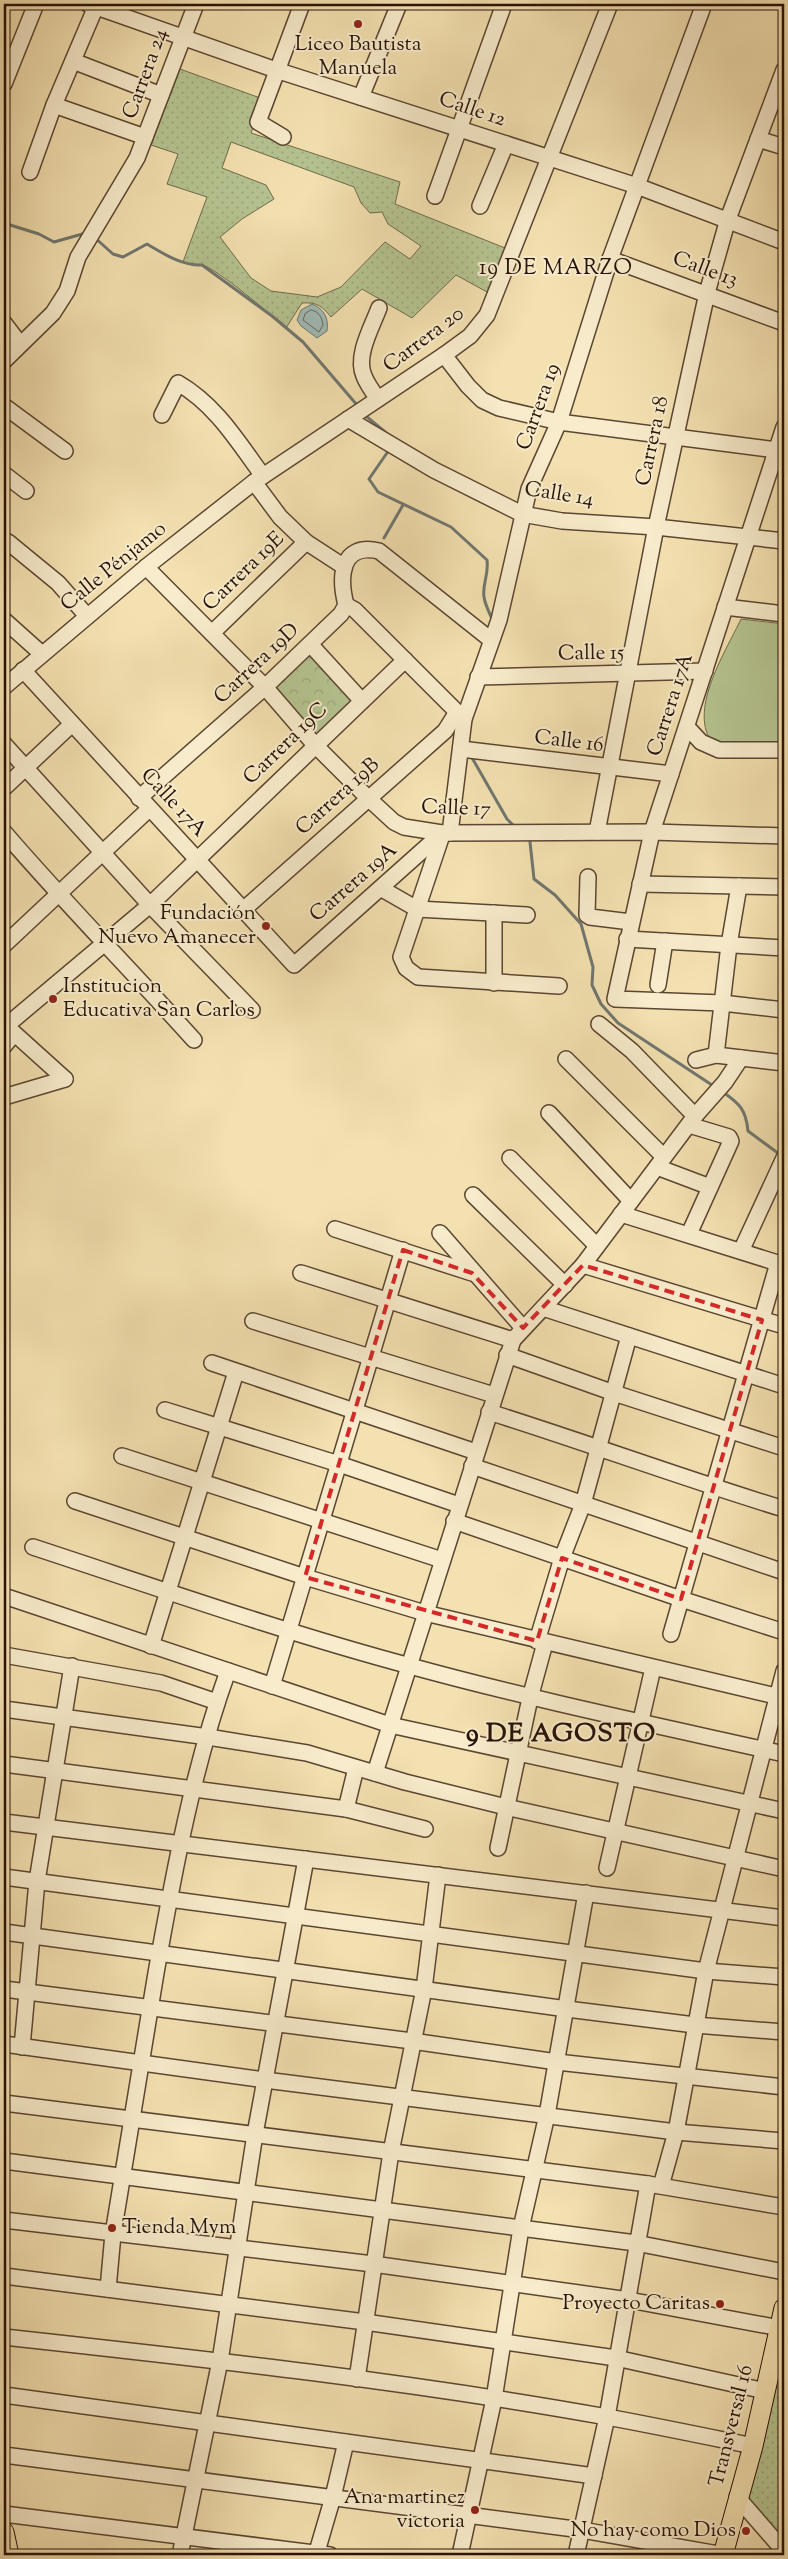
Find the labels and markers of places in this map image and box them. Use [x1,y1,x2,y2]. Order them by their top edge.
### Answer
marker: Liceo Bautista Manuela [352,18,364,30]
place label: Liceo Bautista Manuela [295,30,422,84]
place label: Fundación Nuevo Amanecer [98,899,256,953]
marker: Fundación Nuevo Amanecer [260,920,272,932]
place label: Institucion Educativa San Carlos [63,972,255,1026]
marker: Institucion Educativa San Carlos [47,993,59,1005]
place label: Tienda Mym [122,2213,236,2243]
marker: Tienda Mym [106,2222,118,2234]
place label: Proyecto Caritas [562,2289,710,2319]
marker: Proyecto Caritas [714,2298,726,2310]
place label: Ana martinez victoria [344,2483,465,2537]
marker: Ana martinez victoria [469,2504,481,2516]
place label: No hay como Dios [571,2516,736,2546]
marker: No hay como Dios [740,2525,752,2537]

